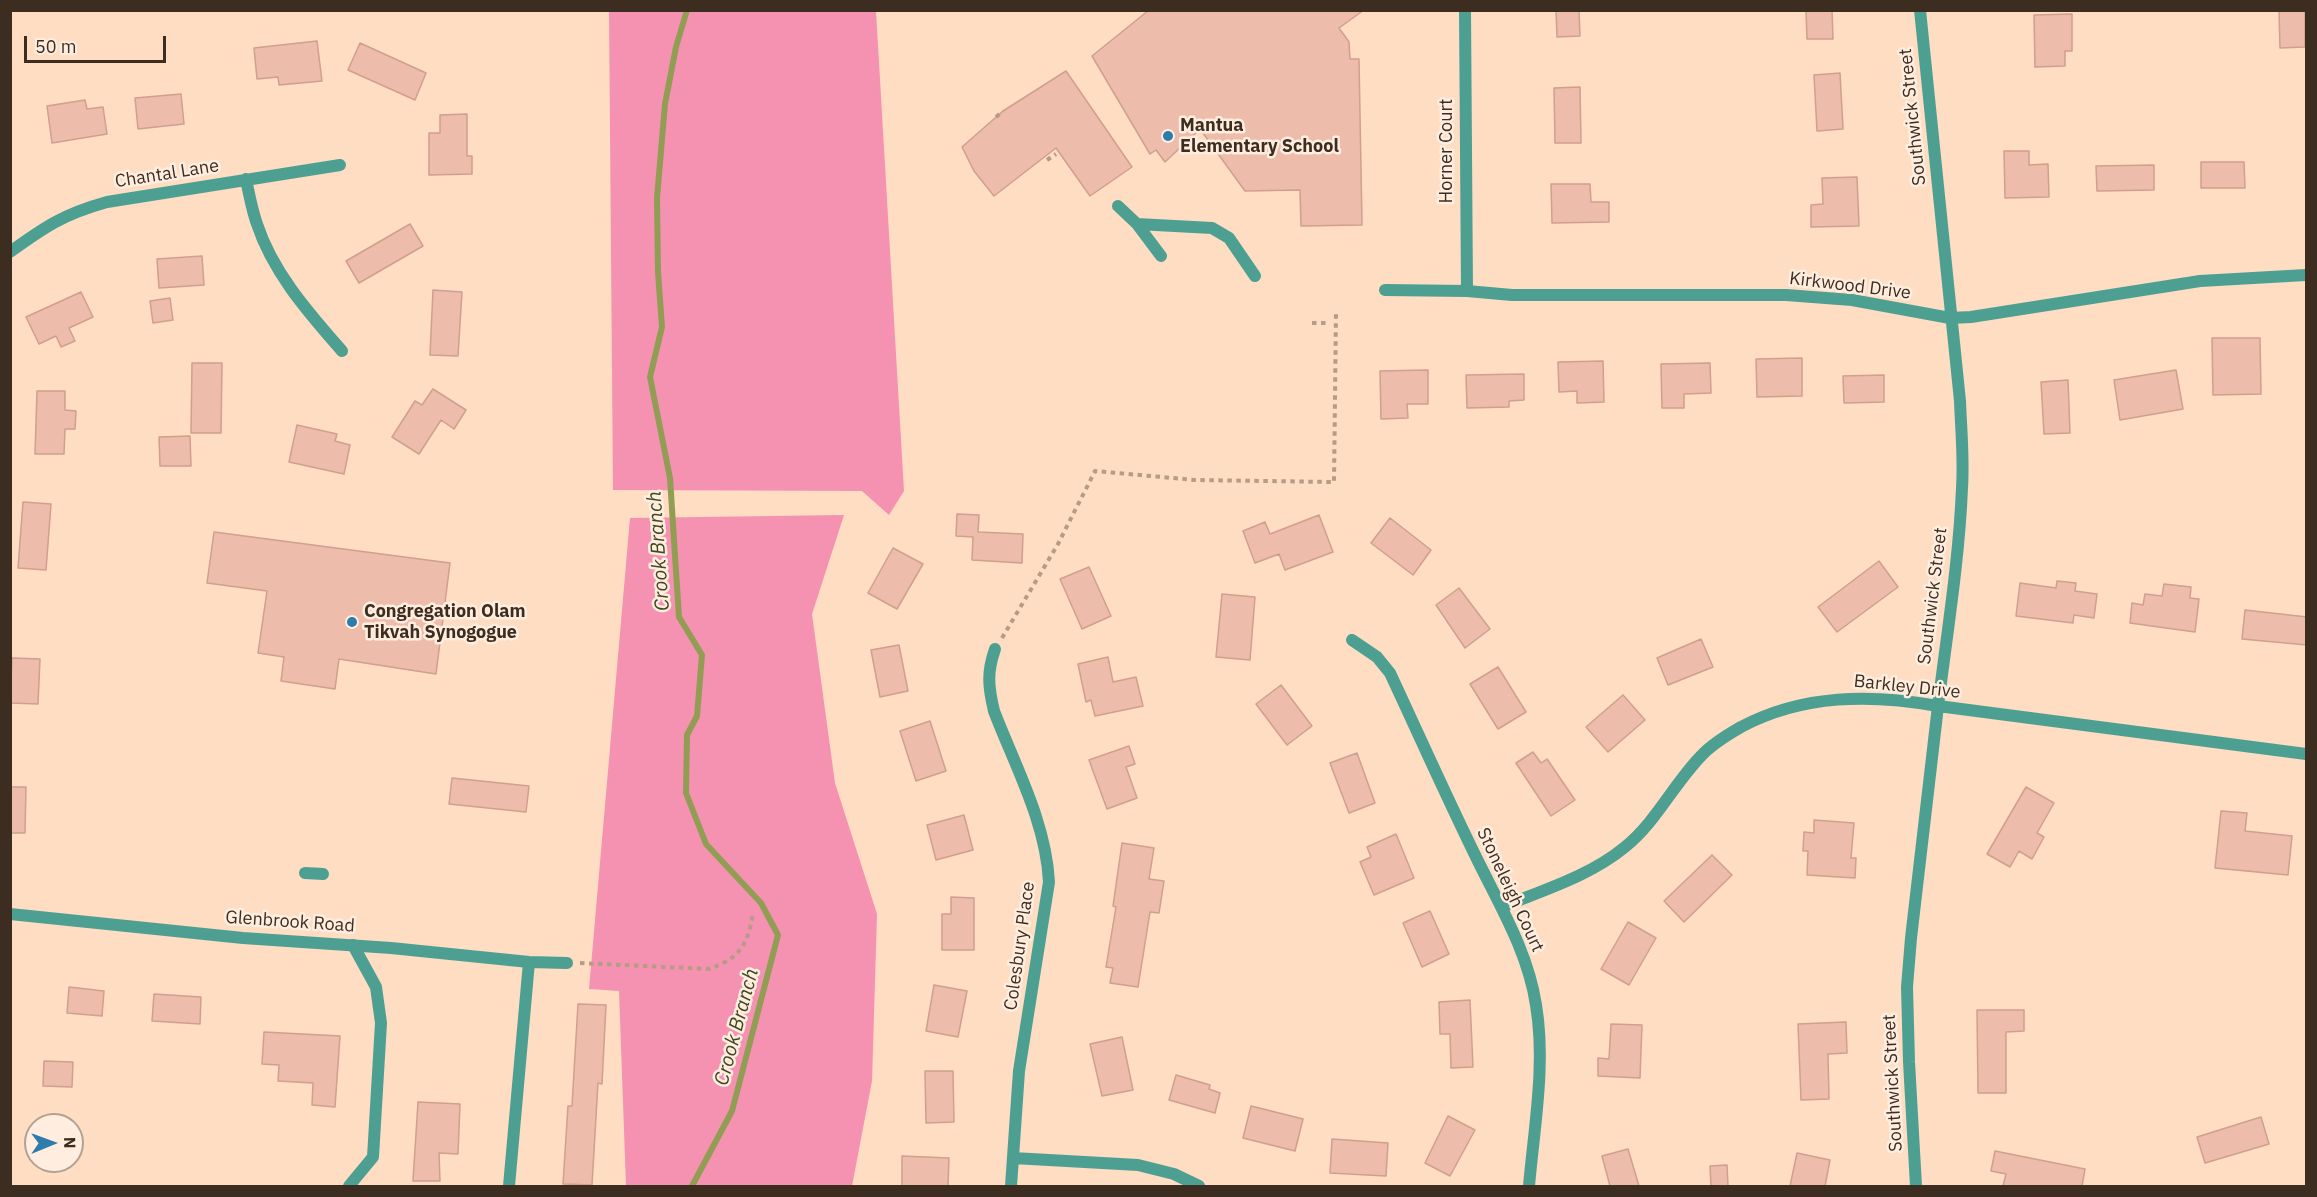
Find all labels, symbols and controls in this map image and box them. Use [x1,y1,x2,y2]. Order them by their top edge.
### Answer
scale bar [27,24,170,62]
text: 50 m [35,35,77,58]
street label: Southwick Street [1895,47,1931,187]
street label: Horner Court [1436,99,1458,203]
place label: Mantua Elementary School [1180,115,1339,158]
marker: Mantua Elementary School [1161,129,1175,143]
street label: Chantal Lane [113,155,221,193]
street label: Kirkwood Drive [1788,268,1912,304]
water label: Crook Branch [643,490,675,612]
street label: Southwick Street [1914,526,1952,666]
place label: Congregation Olam Tikvah Synogogue [364,601,526,644]
marker: Congregation Olam Tikvah Synogogue [345,615,359,629]
street label: Barkley Drive [1853,671,1961,703]
street label: Stoneleigh Court [1472,824,1548,956]
street label: Colesbury Place [1000,880,1040,1012]
street label: Glenbrook Road [225,907,355,937]
water label: Crook Branch [710,966,764,1088]
street label: Southwick Street [1879,1014,1907,1152]
north arrow [24,1113,84,1173]
text: N [60,1137,80,1149]

